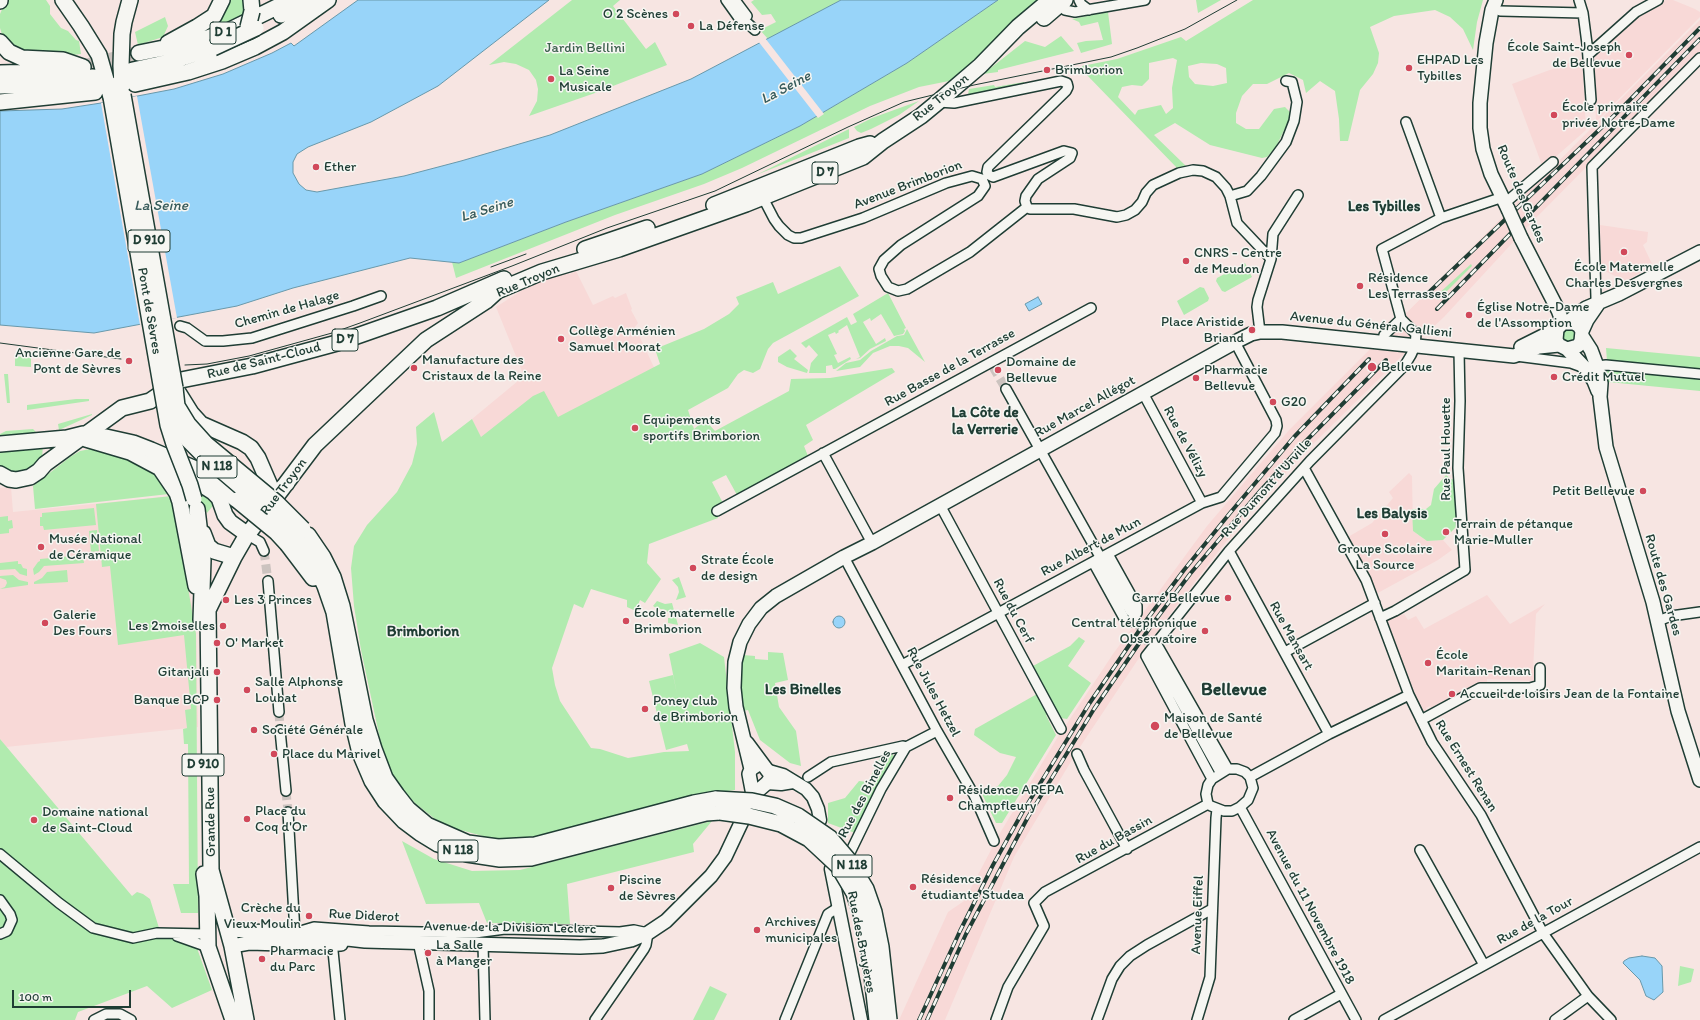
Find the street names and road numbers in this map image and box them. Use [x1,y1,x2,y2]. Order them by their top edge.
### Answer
road number: D 1 [210,22,236,44]
street label: Rue Troyon [910,70,972,126]
street label: Route des Gardes [1493,142,1549,246]
street label: Avenue Brimborion [852,157,964,213]
road number: D 7 [812,162,838,184]
road number: D 910 [128,230,170,252]
street label: Rue Troyon [494,260,562,302]
street label: Pont de Sèvres [133,266,165,356]
street label: Chemin de Halage [233,287,341,333]
street label: Avenue du Général Gallieni [1289,308,1453,342]
street label: Rue Basse de la Terrasse [882,325,1018,411]
road number: D 7 [332,329,358,351]
street label: Rue de Saint-Cloud [205,339,323,383]
street label: Rue Marcel Allégot [1031,372,1139,442]
street label: Rue Paul Houette [1438,397,1454,501]
street label: Rue de Vélizy [1159,403,1211,481]
street label: Rue Dumont d'Urville [1218,435,1316,541]
street label: Rue Troyon [257,455,311,519]
road number: N 118 [197,456,237,478]
street label: Rue Albert de Mun [1038,514,1144,580]
street label: Route des Gardes [1640,532,1686,638]
street label: Rue du Cerf [989,576,1037,646]
street label: Rue Mansart [1265,599,1317,673]
street label: Rue Jules Hetzel [902,644,964,740]
street label: Rue Ernest Renan [1431,717,1501,815]
street label: Rue des Binelles [835,747,895,841]
road number: D 910 [182,754,224,776]
street label: Grande Rue [202,787,220,857]
street label: Rue du Bassin [1073,812,1155,868]
street label: Avenue du 11 Novembre 1918 [1262,826,1358,988]
road number: N 118 [438,840,478,862]
road number: N 118 [832,855,872,877]
street label: Avenue Eiffel [1188,875,1208,955]
street label: Rue des Bruyères [843,889,879,995]
street label: Rue de la Tour [1494,893,1576,949]
street label: Rue Diderot [328,906,400,926]
street label: Avenue de la Division Leclerc [423,918,597,938]

